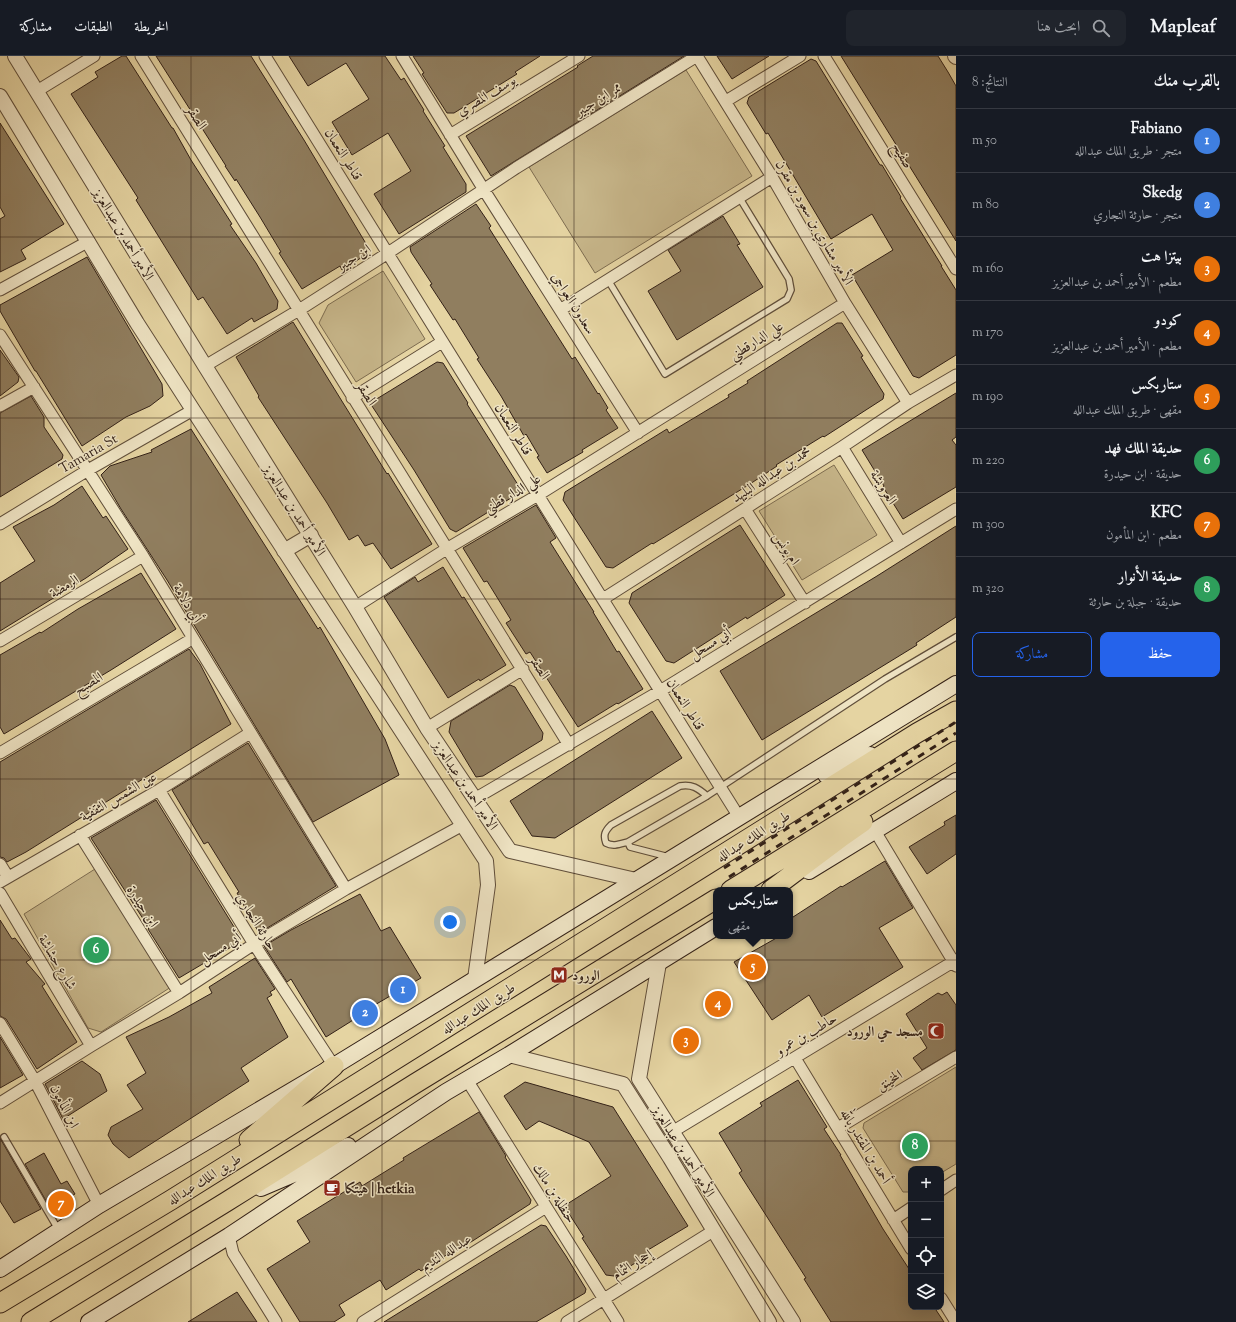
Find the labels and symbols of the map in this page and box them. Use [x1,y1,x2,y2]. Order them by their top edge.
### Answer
street label: يوسف المصري [454,70,522,122]
street label: ممر ابن جبير [570,79,626,124]
street label: الصقر [179,100,211,134]
street label: قناطر النعمان [318,125,366,185]
street label: صفيح [885,139,917,174]
street label: الأمير مشاري بن سعود بن مقرن [769,156,859,289]
street label: الأمير أحمد بن عبدالعزيز [86,182,160,285]
street label: ابن جبير [333,240,376,278]
street label: سعدون العواجي [545,269,599,339]
street label: علي الدارقطني [726,317,788,367]
street label: الصقر [349,376,381,410]
street label: قناطر النعمان [488,400,536,460]
street label: Tamaria St [56,430,122,480]
street label: محمد بن عبدالله البليهد [729,443,816,509]
street label: الأمير أحمد بن عبدالعزيز [256,459,331,561]
street label: العرويشة [864,467,901,509]
street label: علي الدار قطني [481,470,546,520]
street label: ام يونس [766,528,804,570]
street label: الرمضة [47,571,83,604]
street label: أبي دلامة [167,580,208,628]
street label: أبي مسحل [685,622,737,665]
street label: الصقر [522,650,554,684]
street label: المصبح [71,668,108,702]
street label: قناطر النعمان [660,675,708,735]
street label: الأمير أحمد بن عبدالعزيز [426,734,504,835]
street label: عين الشمس الثقفية [77,768,161,828]
street label: طريق الملك عبدالله [713,807,795,868]
street label: ابن حيدرة [121,882,162,932]
street label: حارثة النجاري [230,890,281,955]
your location [440,912,460,932]
street label: أبي مسحل [195,927,247,971]
street label: شارع حشاشة [32,932,81,994]
pin: 6 [83,935,109,965]
pin: 5 [740,952,766,982]
metro station icon: الورود [549,965,569,985]
place label: الورود [572,967,600,987]
pin: 1 [390,975,416,1005]
street label: طريق الملك عبدالله [438,979,520,1040]
pin: 4 [705,989,731,1019]
pin: 2 [352,998,378,1028]
street label: حاطب بن عمرو [771,1009,842,1063]
mosque icon: مسجد حي الورود [926,1021,946,1041]
place label: مسجد حي الورود [846,1023,923,1043]
pin: 3 [673,1026,699,1056]
street label: المخينق [873,1066,907,1097]
street label: ابن المأمون [44,1081,85,1132]
street label: الأمير أحمد بن عبدالعزيز [645,1100,720,1202]
street label: أحمد بن المقتدر بالله [834,1104,898,1189]
pin: 8 [902,1131,928,1161]
street label: طريق الملك عبدالله [164,1150,246,1211]
street label: حنظلة بن مالك [527,1160,580,1228]
cafe icon: هيتكا | hetkia [322,1178,342,1198]
place label: هيتكا | hetkia [345,1180,415,1200]
pin: 7 [48,1189,74,1219]
street label: عبدالله النديم [418,1230,477,1278]
street label: إحجار الثمام [609,1245,659,1287]

